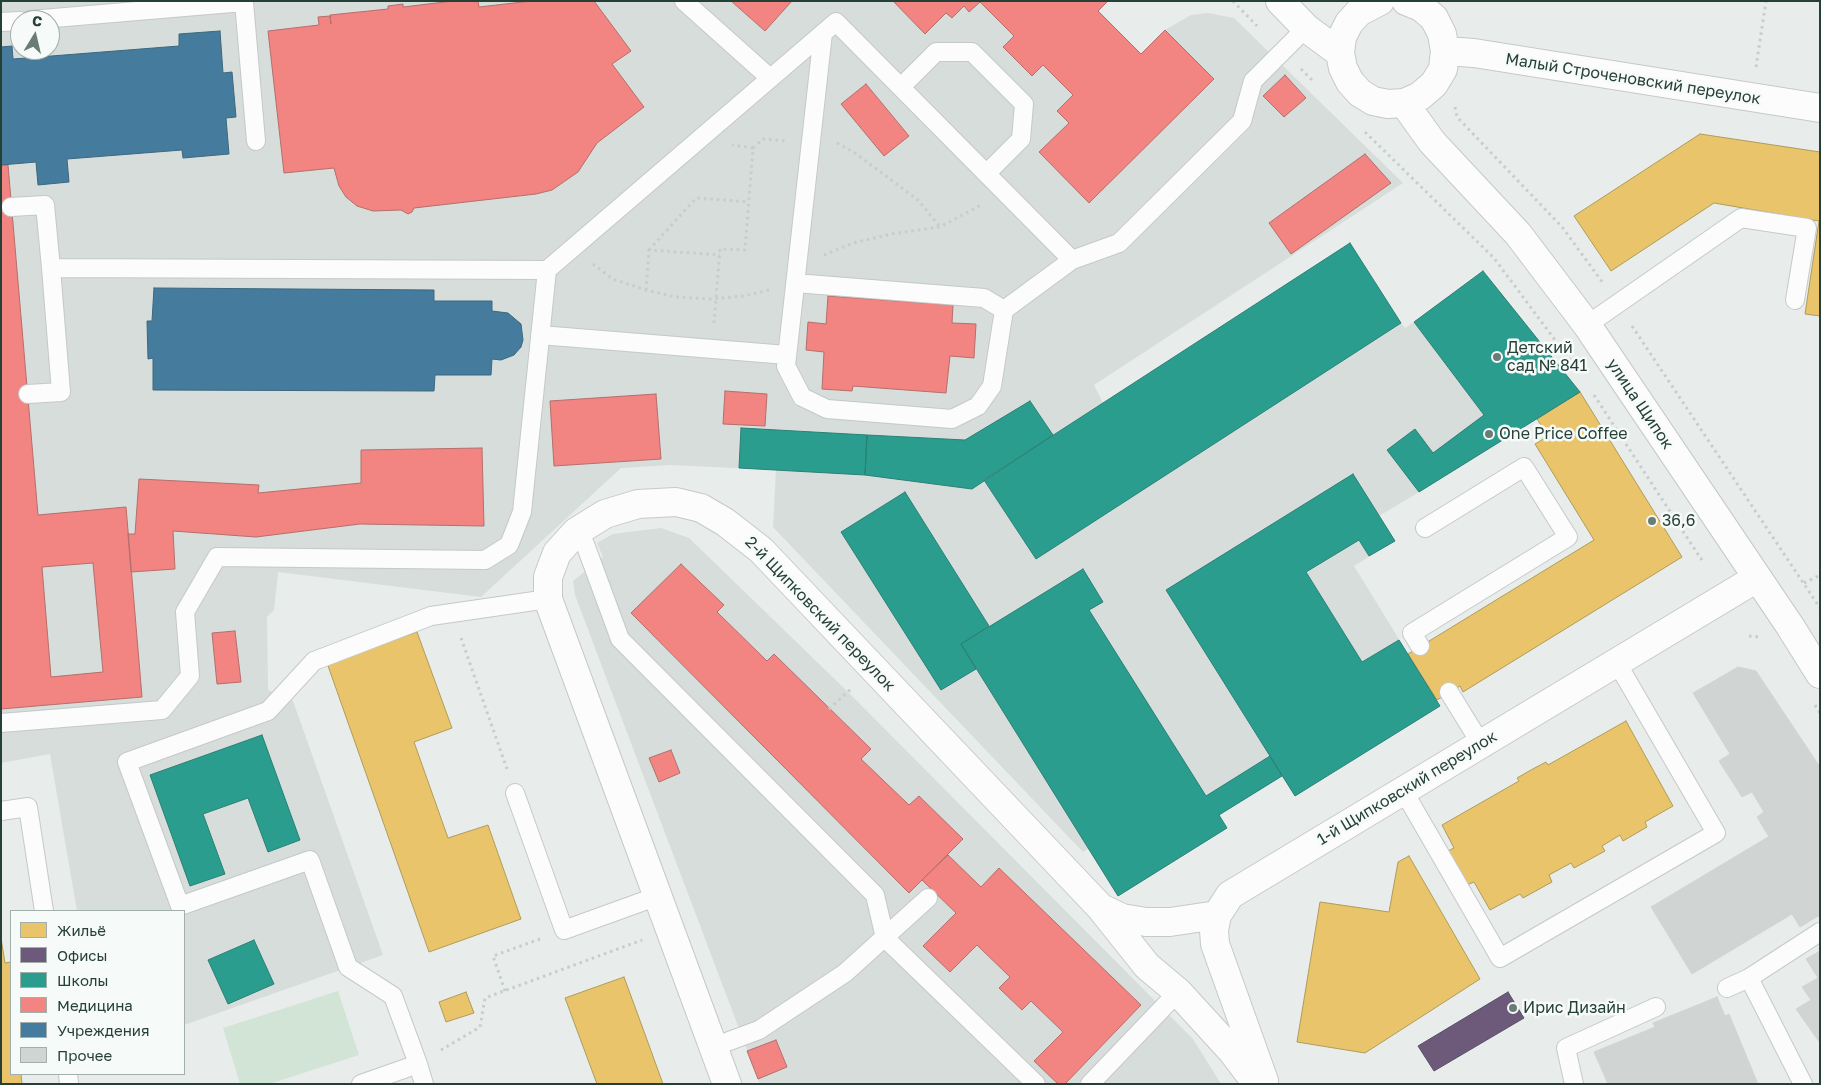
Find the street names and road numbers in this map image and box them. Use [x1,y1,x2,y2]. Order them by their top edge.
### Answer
street label: Малый Строченовский переулок [1504,49,1762,109]
street label: улица Щипок [1603,355,1677,453]
street label: 2-й Щипковский переулок [741,533,899,695]
street label: 1-й Щипковский переулок [1314,727,1500,849]

